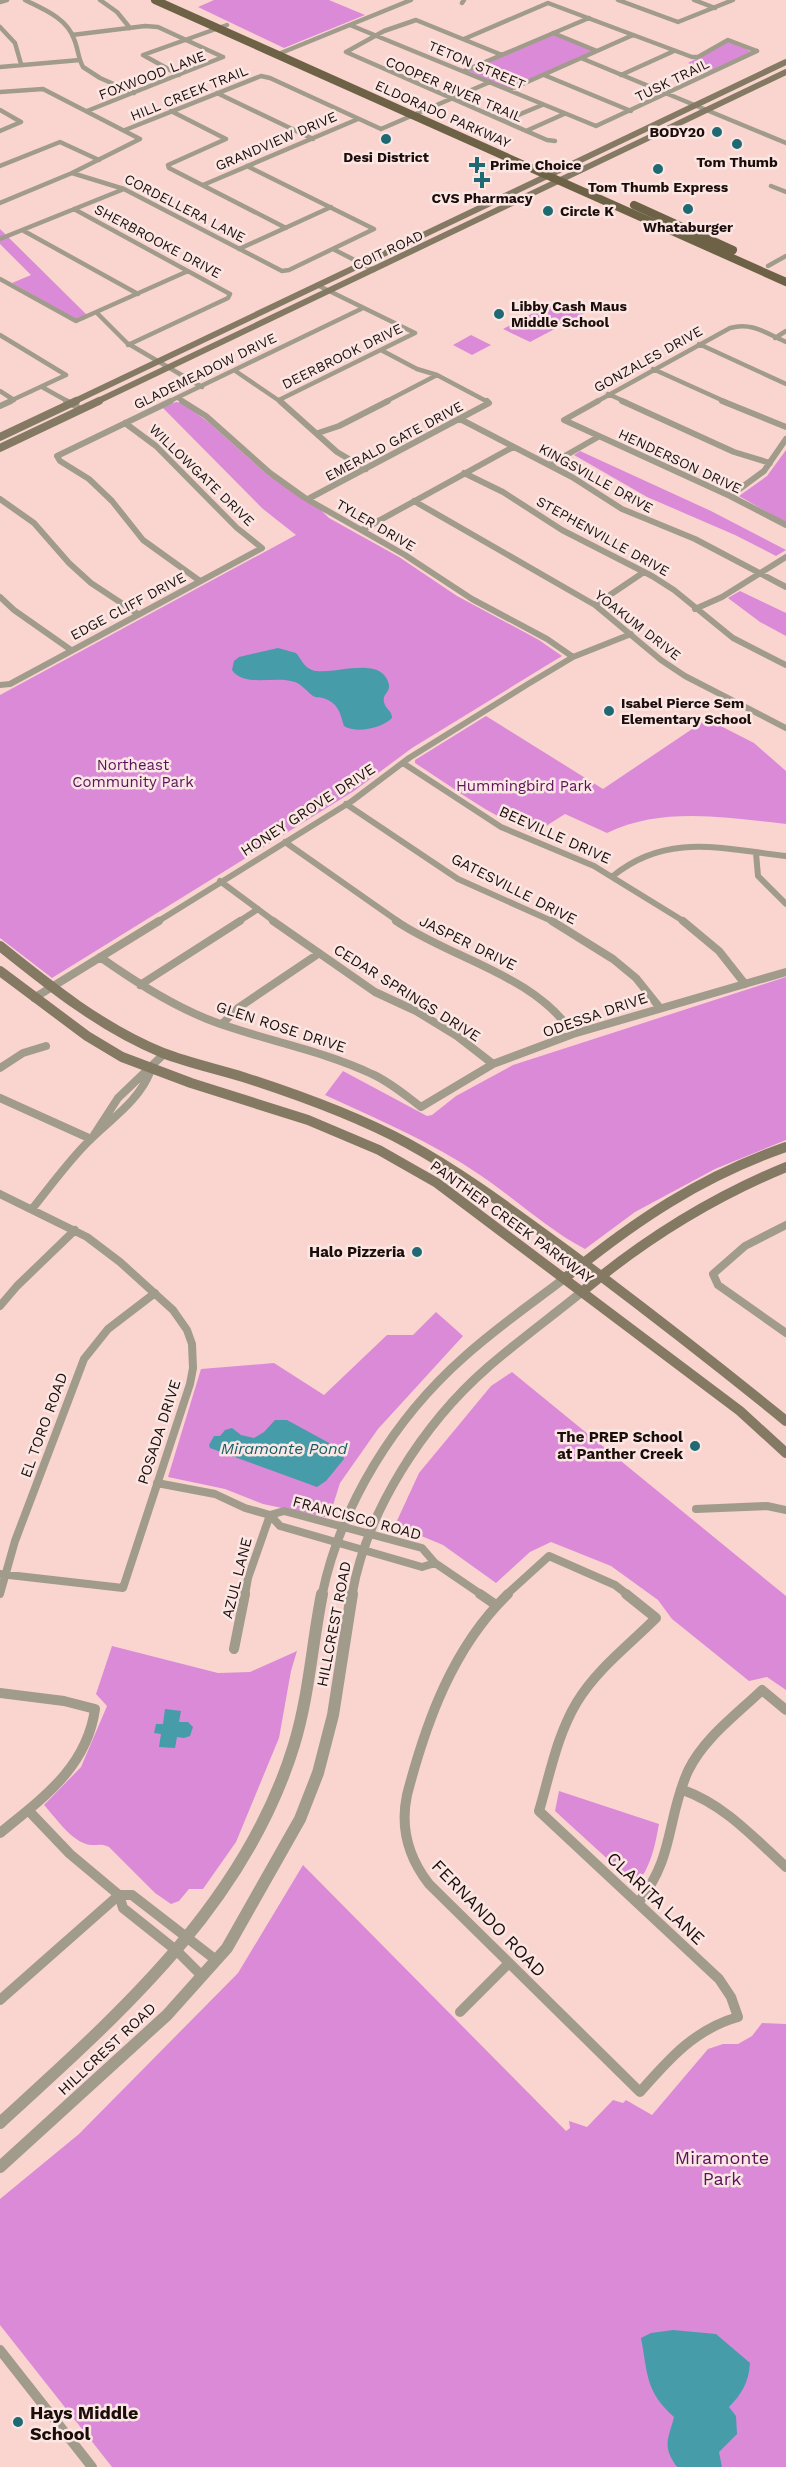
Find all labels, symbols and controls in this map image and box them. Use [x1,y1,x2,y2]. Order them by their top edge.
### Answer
street label: TETON STREET [426,37,528,93]
street label: FOXWOOD LANE [96,47,208,103]
street label: COOPER RIVER TRAIL [383,53,525,125]
street label: TUSK TRAIL [632,55,712,105]
street label: HILL CREEK TRAIL [128,62,250,124]
street label: ELDORADO PARKWAY [373,77,513,151]
street label: GRANDVIEW DRIVE [213,108,339,174]
place label: BODY20 [650,124,705,140]
marker: BODY20 [710,125,724,139]
marker: Desi District [379,132,393,146]
marker: Tom Thumb [730,137,744,151]
place label: Desi District [343,149,429,165]
place label: Tom Thumb [696,154,778,170]
marker: Prime Choice [468,156,486,174]
place label: Prime Choice [490,157,581,173]
marker: Tom Thumb Express [651,162,665,176]
street label: CORDELLERA LANE [122,171,248,246]
marker: CVS Pharmacy [475,173,489,187]
place label: Tom Thumb Express [588,179,729,195]
place label: CVS Pharmacy [431,190,533,206]
street label: SHERBROOKE DRIVE [92,201,224,281]
marker: Whataburger [681,202,695,216]
place label: Circle K [560,203,614,219]
marker: Circle K [541,204,555,218]
place label: Whataburger [643,219,733,235]
street label: COIT ROAD [350,227,426,273]
place label: Libby Cash Maus Middle School [511,298,628,330]
marker: Libby Cash Maus Middle School [492,307,506,321]
street label: DEERBROOK DRIVE [279,320,405,392]
street label: GONZALES DRIVE [591,323,705,395]
street label: GLADEMEADOW DRIVE [131,329,279,413]
street label: EMERALD GATE DRIVE [322,398,466,484]
street label: WILLOWGATE DRIVE [146,421,258,529]
street label: HENDERSON DRIVE [616,425,744,497]
street label: KINGSVILLE DRIVE [536,440,656,516]
street label: STEPHENVILLE DRIVE [534,493,672,579]
street label: TYLER DRIVE [333,496,419,554]
street label: EDGE CLIFF DRIVE [68,569,188,643]
street label: YOAKUM DRIVE [592,587,684,664]
place label: Isabel Pierce Sem Elementary School [621,695,752,727]
marker: Isabel Pierce Sem Elementary School [602,704,616,718]
park label: Northeast Community Park [72,756,194,791]
street label: HONEY GROVE DRIVE [237,760,379,860]
park label: Hummingbird Park [456,777,593,795]
street label: BEEVILLE DRIVE [496,802,614,868]
street label: GATESVILLE DRIVE [448,849,580,929]
street label: JASPER DRIVE [416,912,520,974]
street label: CEDAR SPRINGS DRIVE [330,940,484,1046]
street label: ODESSA DRIVE [540,989,650,1041]
street label: GLEN ROSE DRIVE [214,998,348,1056]
street label: PANTHER CREEK PARKWAY [427,1157,598,1288]
place label: Halo Pizzeria [309,1243,405,1261]
marker: Halo Pizzeria [410,1245,424,1259]
street label: EL TORO ROAD [17,1370,71,1480]
street label: POSADA DRIVE [134,1377,184,1487]
place label: The PREP School at Panther Creek [557,1428,684,1463]
water label: Miramonte Pond [221,1439,348,1458]
marker: The PREP School at Panther Creek [688,1439,702,1453]
street label: FRANCISCO ROAD [291,1492,423,1544]
street label: AZUL LANE [218,1536,256,1620]
street label: HILLCREST ROAD [313,1560,355,1688]
street label: CLARITA LANE [603,1847,709,1949]
street label: FERNANDO ROAD [428,1855,550,1981]
street label: HILLCREST ROAD [54,1999,160,2099]
park label: Miramonte Park [675,2147,769,2189]
place label: Hays Middle School [30,2402,138,2444]
marker: Hays Middle School [11,2415,25,2429]

